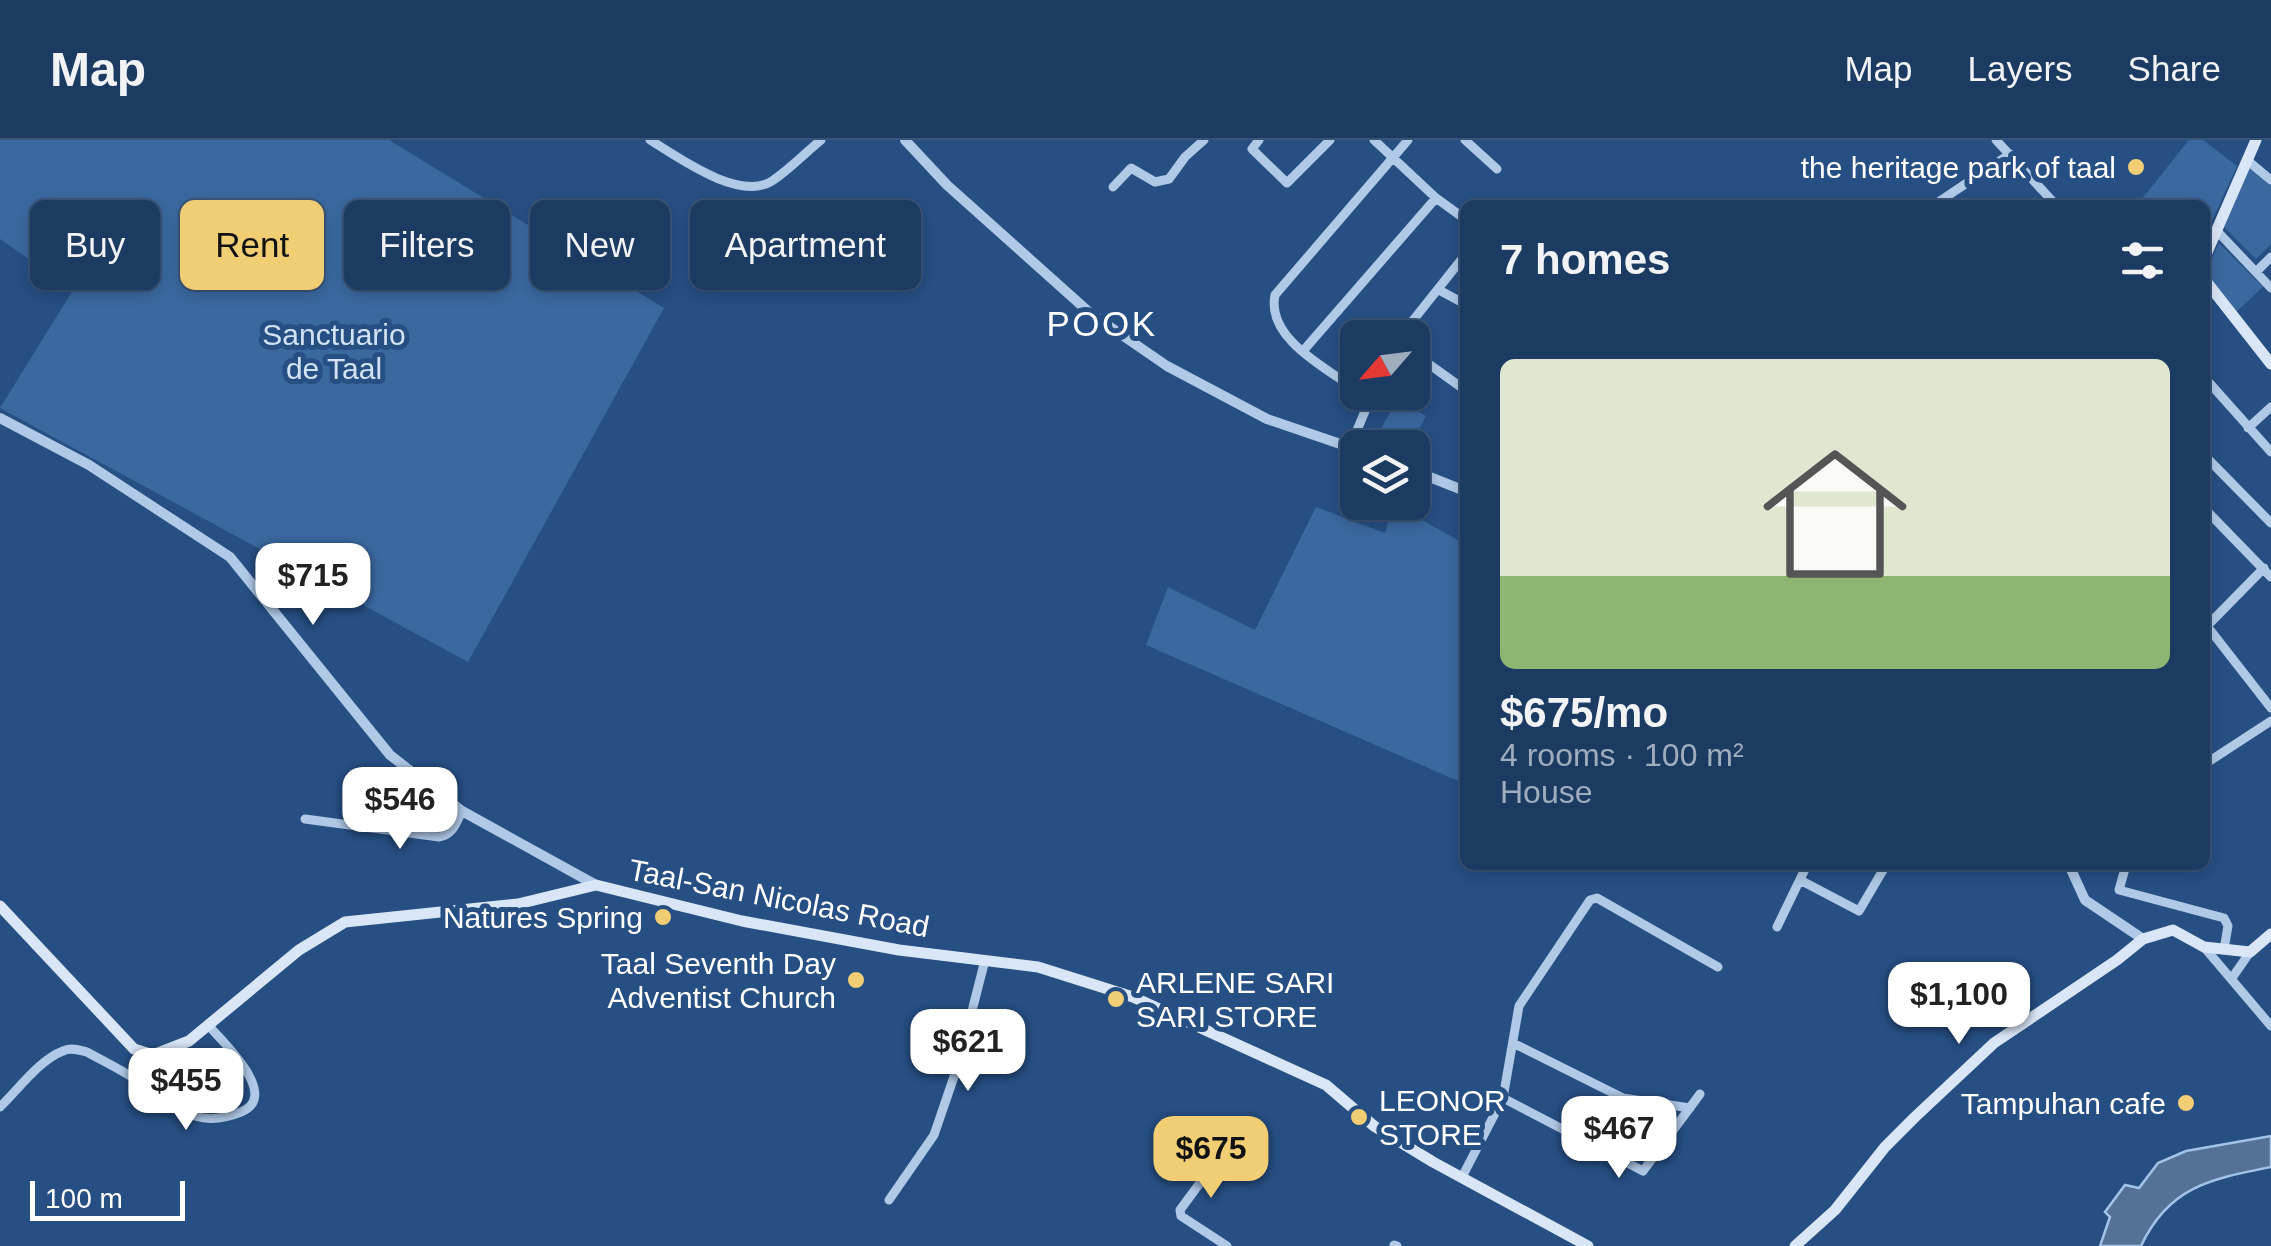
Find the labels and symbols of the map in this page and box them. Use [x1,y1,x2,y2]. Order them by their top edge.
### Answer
place label: the heritage park of taal [1801,151,2116,184]
marker: the heritage park of taal [2125,156,2147,178]
district label: POOK [1046,304,1158,343]
park label: Sanctuario de Taal [262,318,406,385]
north arrow [1340,320,1430,410]
pin: $715 [254,543,372,628]
pin: $546 [341,767,459,852]
street label: Taal-San Nicolas Road [626,853,932,943]
place label: Natures Spring [443,901,643,934]
marker: Natures Spring [652,906,674,928]
place label: Taal Seventh Day Adventist Church [601,947,836,1014]
pin: $1,100 [1878,962,2040,1047]
place label: ARLENE SARI SARI STORE [1136,966,1334,1033]
marker: Taal Seventh Day Adventist Church [845,969,867,991]
marker: ARLENE SARI SARI STORE [1105,988,1127,1010]
pin: $621 [909,1009,1027,1094]
pin: $455 [127,1048,245,1133]
place label: LEONOR STORE [1379,1084,1506,1151]
place label: Tampuhan cafe [1961,1087,2166,1120]
marker: Tampuhan cafe [2175,1092,2197,1114]
pin: $467 [1560,1096,1678,1181]
marker: LEONOR STORE [1348,1106,1370,1128]
pin: $675 [1152,1116,1270,1201]
scale bar [30,1176,185,1220]

